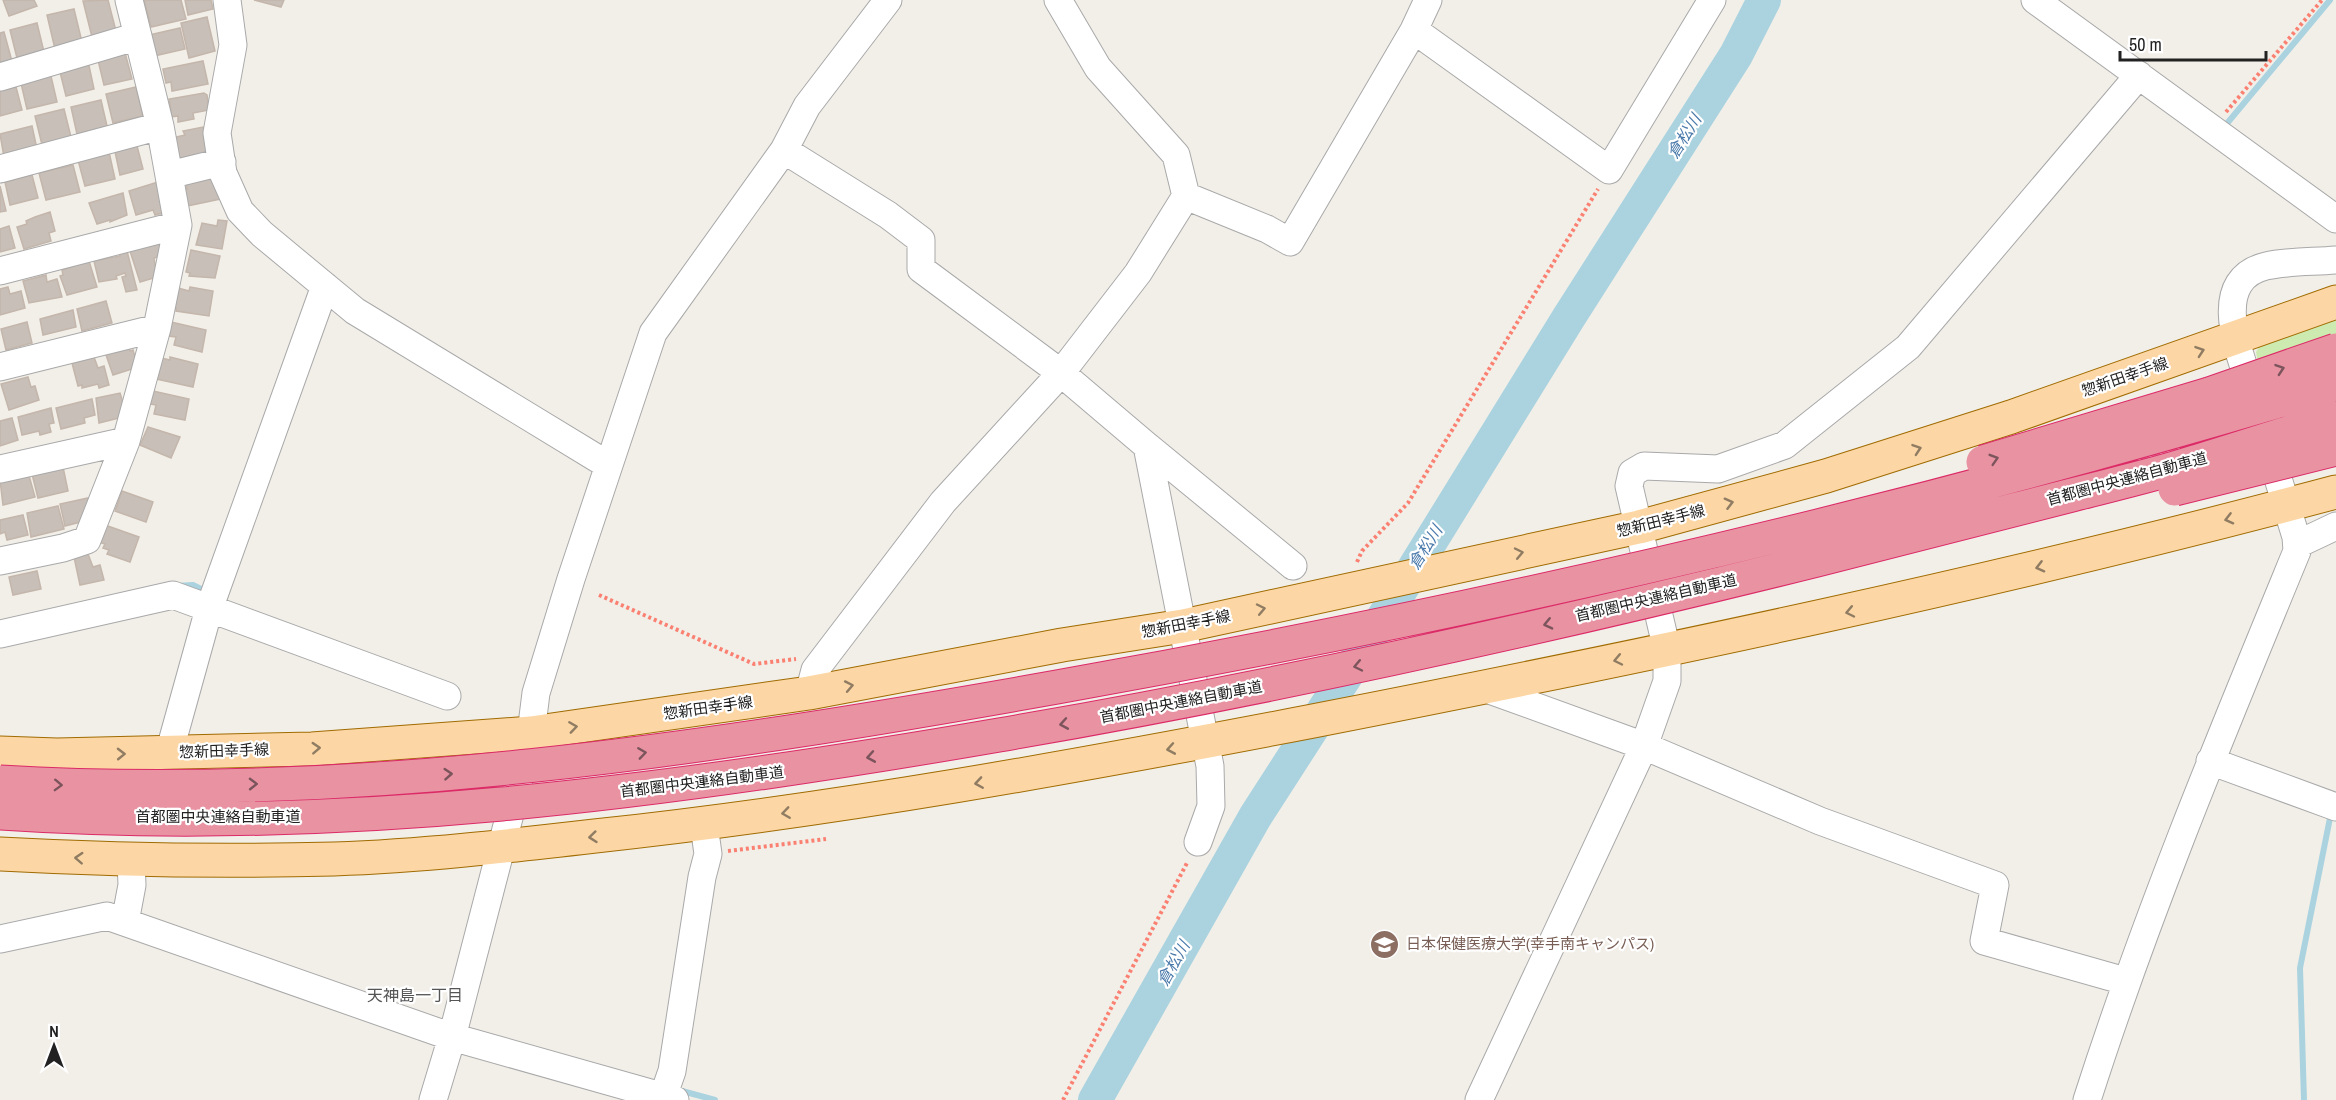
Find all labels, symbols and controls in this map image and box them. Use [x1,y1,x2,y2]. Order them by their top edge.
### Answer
scale bar [2120,24,2266,62]
text: 50 m [2129,32,2162,57]
water label: 倉松川 [1662,108,1707,162]
one-way arrow [2194,346,2205,359]
street label: 惣新田幸手線 [2079,352,2171,401]
one-way arrow [2275,364,2285,377]
one-way arrow [1911,444,1922,456]
street label: 首都圏中央連絡自動車道 [2044,447,2209,510]
one-way arrow [1988,454,1999,466]
one-way arrow [1724,498,1734,511]
street label: 惣新田幸手線 [1615,499,1707,542]
one-way arrow [2224,512,2234,525]
water label: 倉松川 [1403,519,1448,573]
one-way arrow [1514,547,1524,560]
one-way arrow [2035,559,2045,572]
street label: 首都圏中央連絡自動車道 [1573,569,1739,626]
one-way arrow [1256,603,1266,616]
one-way arrow [1846,604,1856,617]
street label: 惣新田幸手線 [1140,605,1232,642]
one-way arrow [1543,616,1553,629]
one-way arrow [1614,653,1624,666]
one-way arrow [1353,658,1363,671]
street label: 首都圏中央連絡自動車道 [1098,675,1264,728]
one-way arrow [844,680,854,693]
street label: 惣新田幸手線 [662,691,754,724]
one-way arrow [1059,718,1068,730]
one-way arrow [569,721,578,733]
street label: 惣新田幸手線 [179,738,269,763]
one-way arrow [312,742,321,755]
one-way arrow [1166,743,1176,755]
one-way arrow [117,748,126,760]
one-way arrow [637,748,647,760]
one-way arrow [867,750,877,763]
street label: 首都圏中央連絡自動車道 [619,761,785,802]
one-way arrow [444,767,453,780]
one-way arrow [974,776,984,789]
one-way arrow [249,778,258,790]
one-way arrow [54,779,63,791]
street label: 首都圏中央連絡自動車道 [135,806,301,827]
one-way arrow [782,806,791,818]
one-way arrow [588,830,597,842]
one-way arrow [74,852,83,865]
school or university icon: 日本保健医療大学(幸手南キャンパス) [1369,928,1401,960]
place label: 日本保健医療大学(幸手南キャンパス) [1406,933,1654,954]
water label: 倉松川 [1152,935,1195,989]
district label: 天神島一丁目 [367,984,463,1006]
north arrow [24,1016,84,1076]
text: N [49,1020,59,1042]

